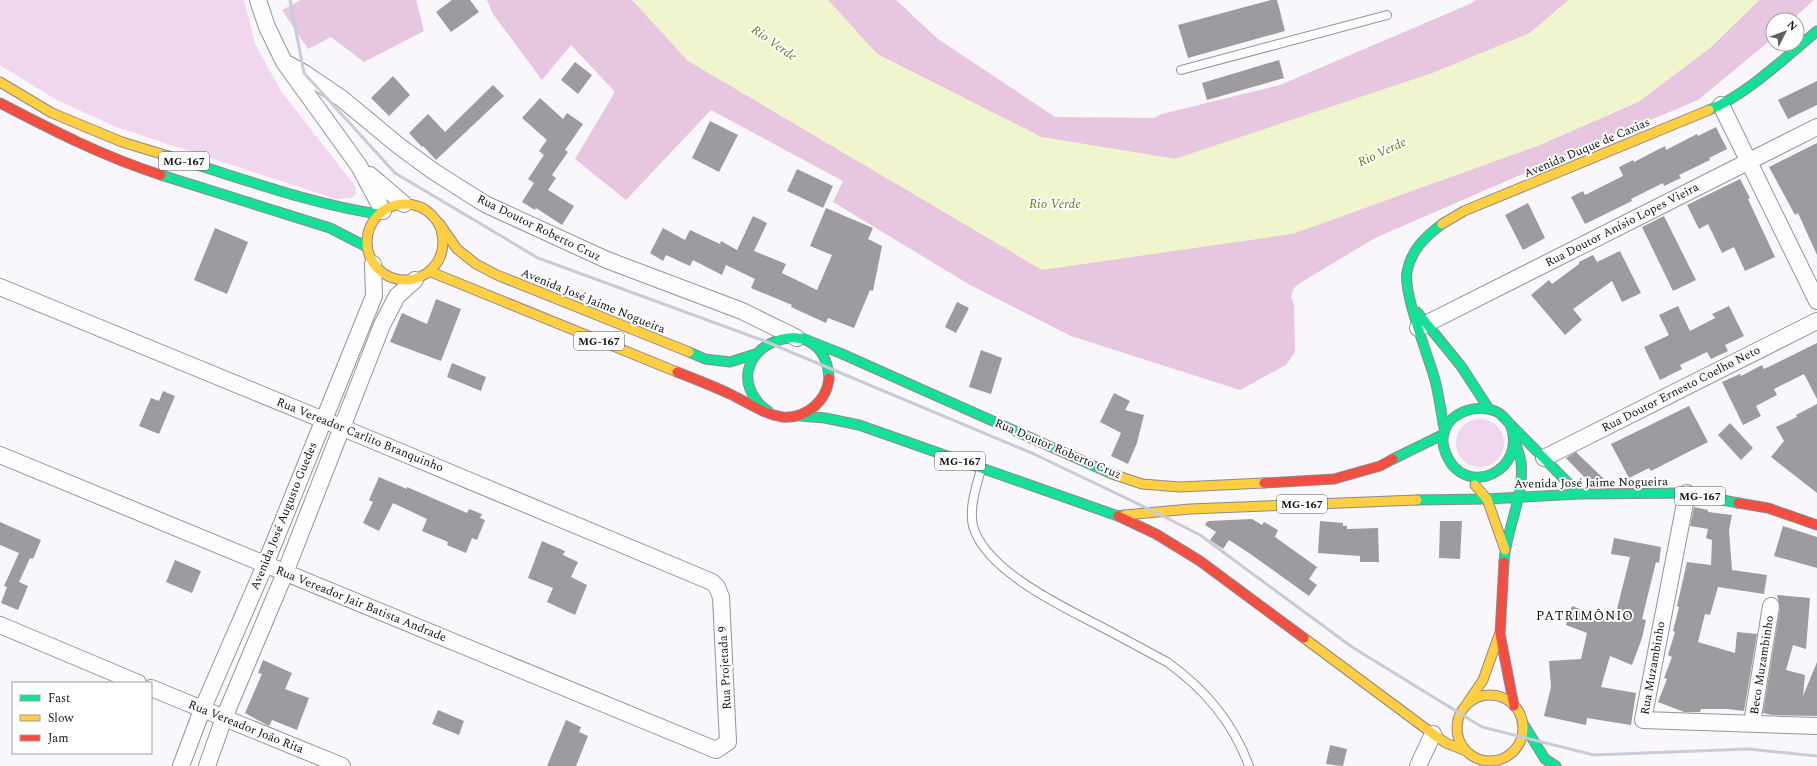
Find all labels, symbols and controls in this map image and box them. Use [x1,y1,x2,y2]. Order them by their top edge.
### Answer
north arrow [1765,12,1805,52]
text: N [1783,17,1801,35]
water label: Rio Verde [747,20,801,66]
street label: Avenida Duque de Caxias [1521,113,1653,183]
water label: Rio Verde [1354,132,1410,172]
road number: MG-167 [159,152,209,170]
street label: Rua Doutor Anísio Lopes Vieira [1542,178,1702,272]
street label: Rua Doutor Roberto Cruz [474,190,604,266]
water label: Rio Verde [1029,194,1081,214]
street label: Avenida José Jaime Nogueira [518,263,668,339]
road number: MG-167 [574,332,624,350]
street label: Rua Doutor Ernesto Coelho Neto [1598,341,1764,437]
street label: Rua Vereador Carlito Branquinho [274,393,446,477]
street label: Rua Doutor Roberto Cruz [992,414,1124,484]
street label: Avenida José Augusto Guedes [246,439,322,593]
road number: MG-167 [935,452,985,470]
street label: Avenida José Jaime Nogueira [1514,472,1668,494]
road number: MG-167 [1675,487,1725,505]
road number: MG-167 [1277,495,1327,513]
street label: Rua Vereador Jair Batista Andrade [273,561,449,647]
district label: PATRIMÔNIO [1536,606,1634,626]
street label: Beco Muzambinho [1745,614,1779,716]
street label: Rua Muzambinho [1635,620,1671,716]
street label: Rua Projetada 9 [713,626,737,710]
legend [12,682,152,754]
text: Fast [48,689,70,708]
street label: Rua Vereador João Rita [185,695,307,759]
text: Slow [48,709,74,728]
text: Jam [48,729,69,748]

